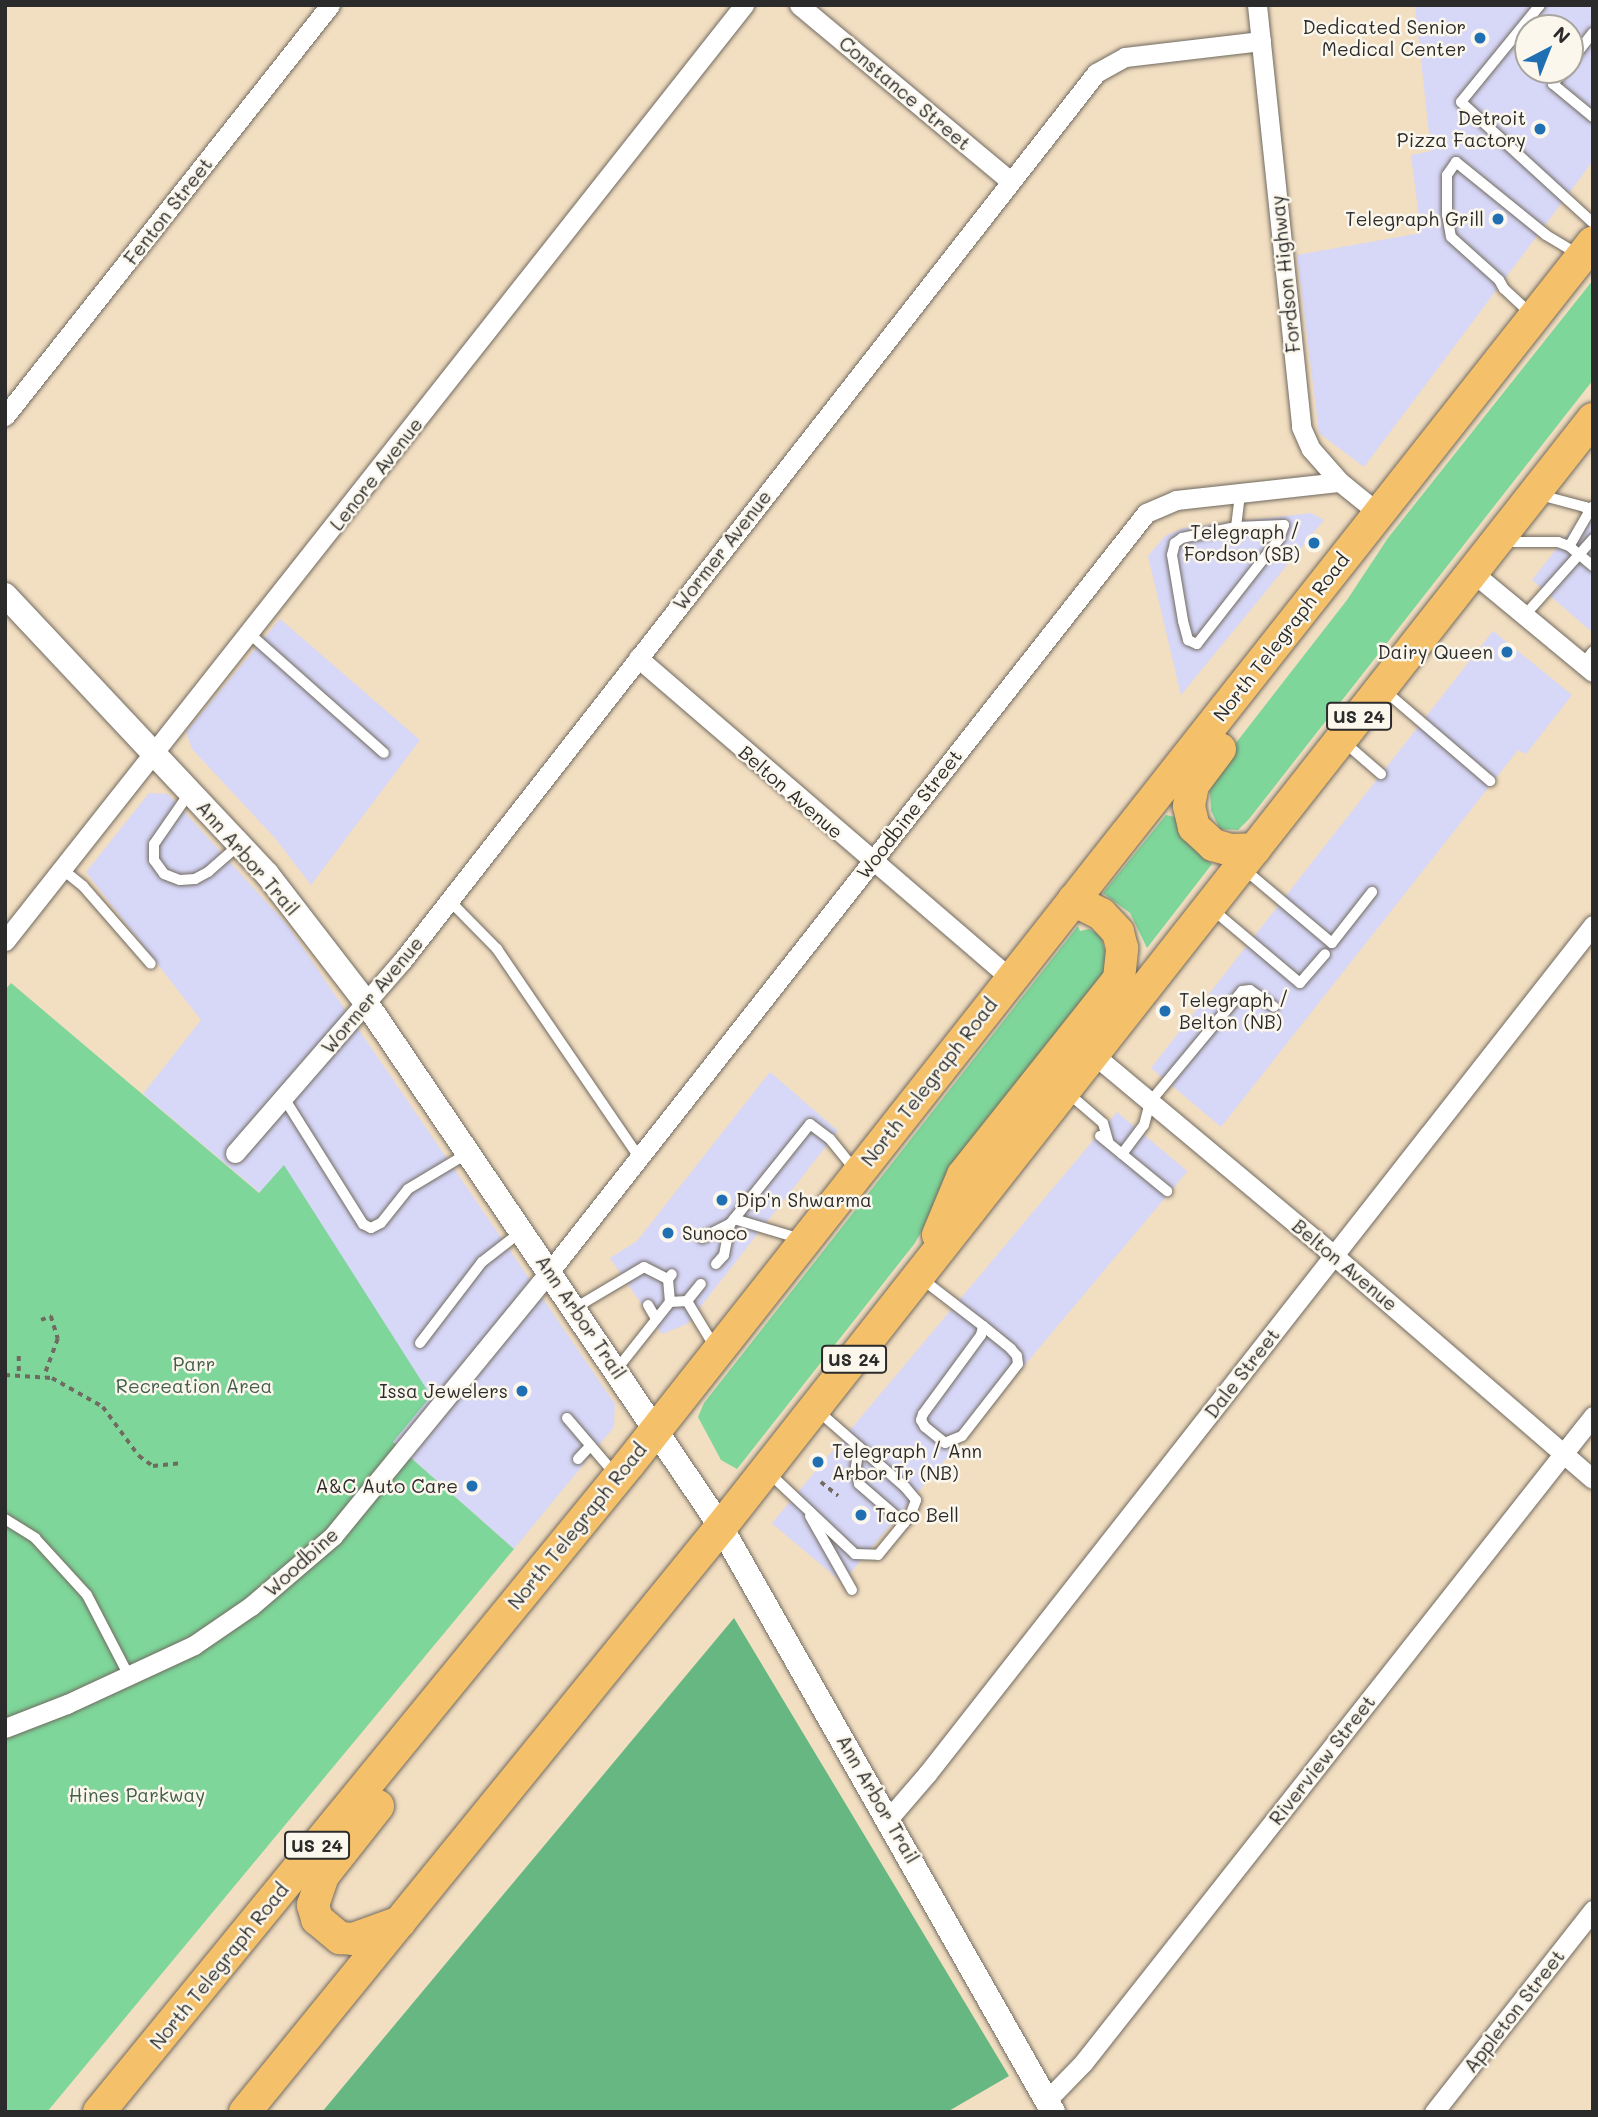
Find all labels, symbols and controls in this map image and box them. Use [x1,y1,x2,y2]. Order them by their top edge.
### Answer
north arrow [1514,14,1584,84]
place label: Dedicated Senior Medical Center [1302,16,1466,60]
text: N [1548,20,1576,49]
marker: Dedicated Senior Medical Center [1472,30,1488,46]
street label: Constance Street [835,31,975,155]
place label: Detroit Pizza Factory [1397,107,1526,151]
marker: Detroit Pizza Factory [1532,121,1548,137]
street label: Fenton Street [119,153,217,269]
street label: Fordson Highway [1265,194,1305,354]
place label: Telegraph Grill [1345,208,1484,230]
marker: Telegraph Grill [1490,211,1506,227]
street label: Lenore Avenue [325,413,427,535]
street label: Wormer Avenue [668,486,776,614]
place label: Telegraph / Fordson (SB) [1184,521,1300,565]
marker: Telegraph / Fordson (SB) [1306,535,1322,551]
street label: North Telegraph Road [1208,548,1354,726]
place label: Dairy Queen [1377,641,1493,663]
marker: Dairy Queen [1499,644,1515,660]
road number: US 24 [1326,702,1392,730]
street label: Belton Avenue [734,741,848,843]
street label: Woodbine Street [851,745,967,883]
street label: Ann Arbor Trail [192,796,304,920]
street label: Wormer Avenue [316,932,428,1058]
place label: Telegraph / Belton (NB) [1179,989,1289,1033]
street label: North Telegraph Road [856,993,1002,1171]
marker: Telegraph / Belton (NB) [1157,1003,1173,1019]
place label: Dip'n Shwarma [736,1189,872,1211]
marker: Dip'n Shwarma [714,1192,730,1208]
street label: Belton Avenue [1288,1214,1402,1316]
place label: Sunoco [682,1222,747,1244]
marker: Sunoco [660,1225,676,1241]
street label: Ann Arbor Trail [531,1251,631,1383]
street label: Dale Street [1200,1323,1284,1423]
road number: US 24 [821,1344,887,1374]
park label: Parr Recreation Area [116,1353,272,1397]
place label: Issa Jewelers [379,1380,508,1402]
marker: Issa Jewelers [514,1383,530,1399]
street label: North Telegraph Road [503,1438,651,1614]
place label: Telegraph / Ann Arbor Tr (NB) [832,1440,982,1484]
marker: Telegraph / Ann Arbor Tr (NB) [810,1454,826,1470]
place label: A&C Auto Care [316,1475,458,1497]
marker: A&C Auto Care [464,1478,480,1494]
place label: Taco Bell [875,1504,959,1526]
marker: Taco Bell [853,1507,869,1523]
street label: Woodbine [259,1523,343,1601]
street label: Riverview Street [1264,1691,1380,1829]
street label: Ann Arbor Trail [832,1731,924,1867]
park label: Hines Parkway [69,1784,205,1806]
road number: US 24 [284,1830,350,1859]
street label: North Telegraph Road [145,1878,293,2054]
street label: Appleton Street [1459,1945,1569,2077]

